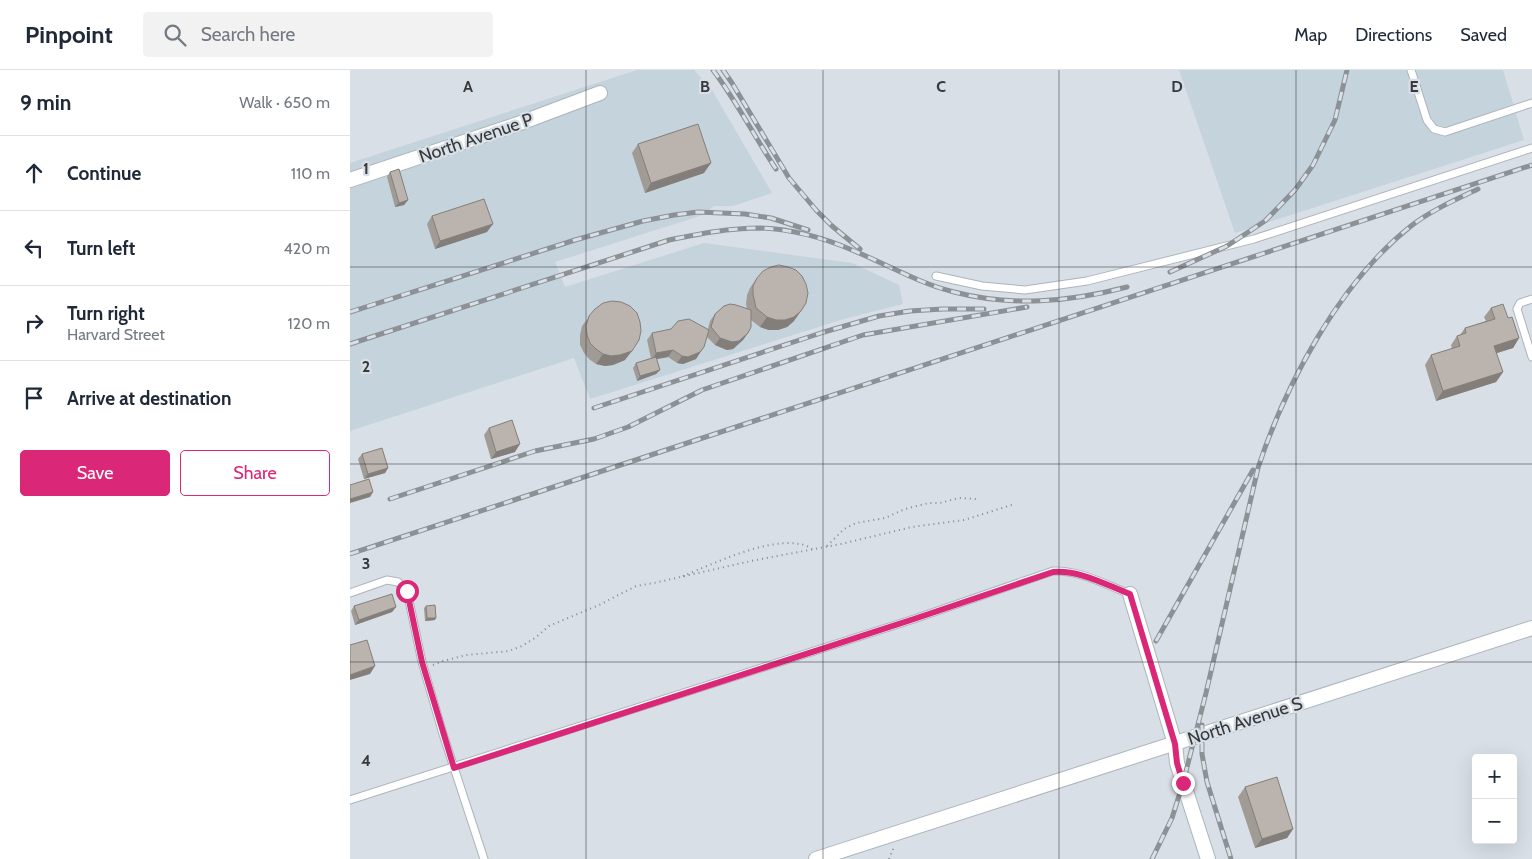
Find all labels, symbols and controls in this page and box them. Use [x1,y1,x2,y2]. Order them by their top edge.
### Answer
search box [143,12,493,57]
text: Pinpoint [25,20,113,49]
icon: search [161,21,189,49]
text: Search here [201,23,295,46]
text: Map [1294,24,1327,46]
text: Directions [1355,24,1432,46]
text: Saved [1460,24,1507,46]
text: A [463,77,473,96]
text: B [700,77,710,96]
text: C [936,77,946,96]
text: D [1171,77,1183,96]
text: E [1409,77,1419,96]
text: 9 min [20,90,71,115]
text: Walk · 650 m [239,93,330,112]
street label: North Avenue P [416,108,536,168]
icon: ahead [20,159,48,187]
text: 1 [363,159,369,178]
text: Continue [67,162,141,185]
text: 110 m [291,164,330,183]
icon: left [20,234,48,262]
text: Turn left [67,237,135,260]
text: 420 m [284,239,330,258]
text: Turn right [67,302,145,325]
icon: right [20,309,48,337]
text: 120 m [288,314,330,333]
text: Harvard Street [67,325,165,344]
text: 2 [362,357,370,376]
icon: arrive [20,384,48,412]
text: Arrive at destination [67,387,231,410]
button: Save [20,450,170,496]
button: Share [180,450,330,496]
text: 3 [362,554,370,573]
route start [396,580,419,603]
street label: North Avenue S [1185,692,1305,750]
text: 4 [361,751,371,770]
map controls [1472,754,1517,844]
button: + [1472,754,1517,799]
route end [1172,772,1195,795]
button: − [1472,799,1517,844]

